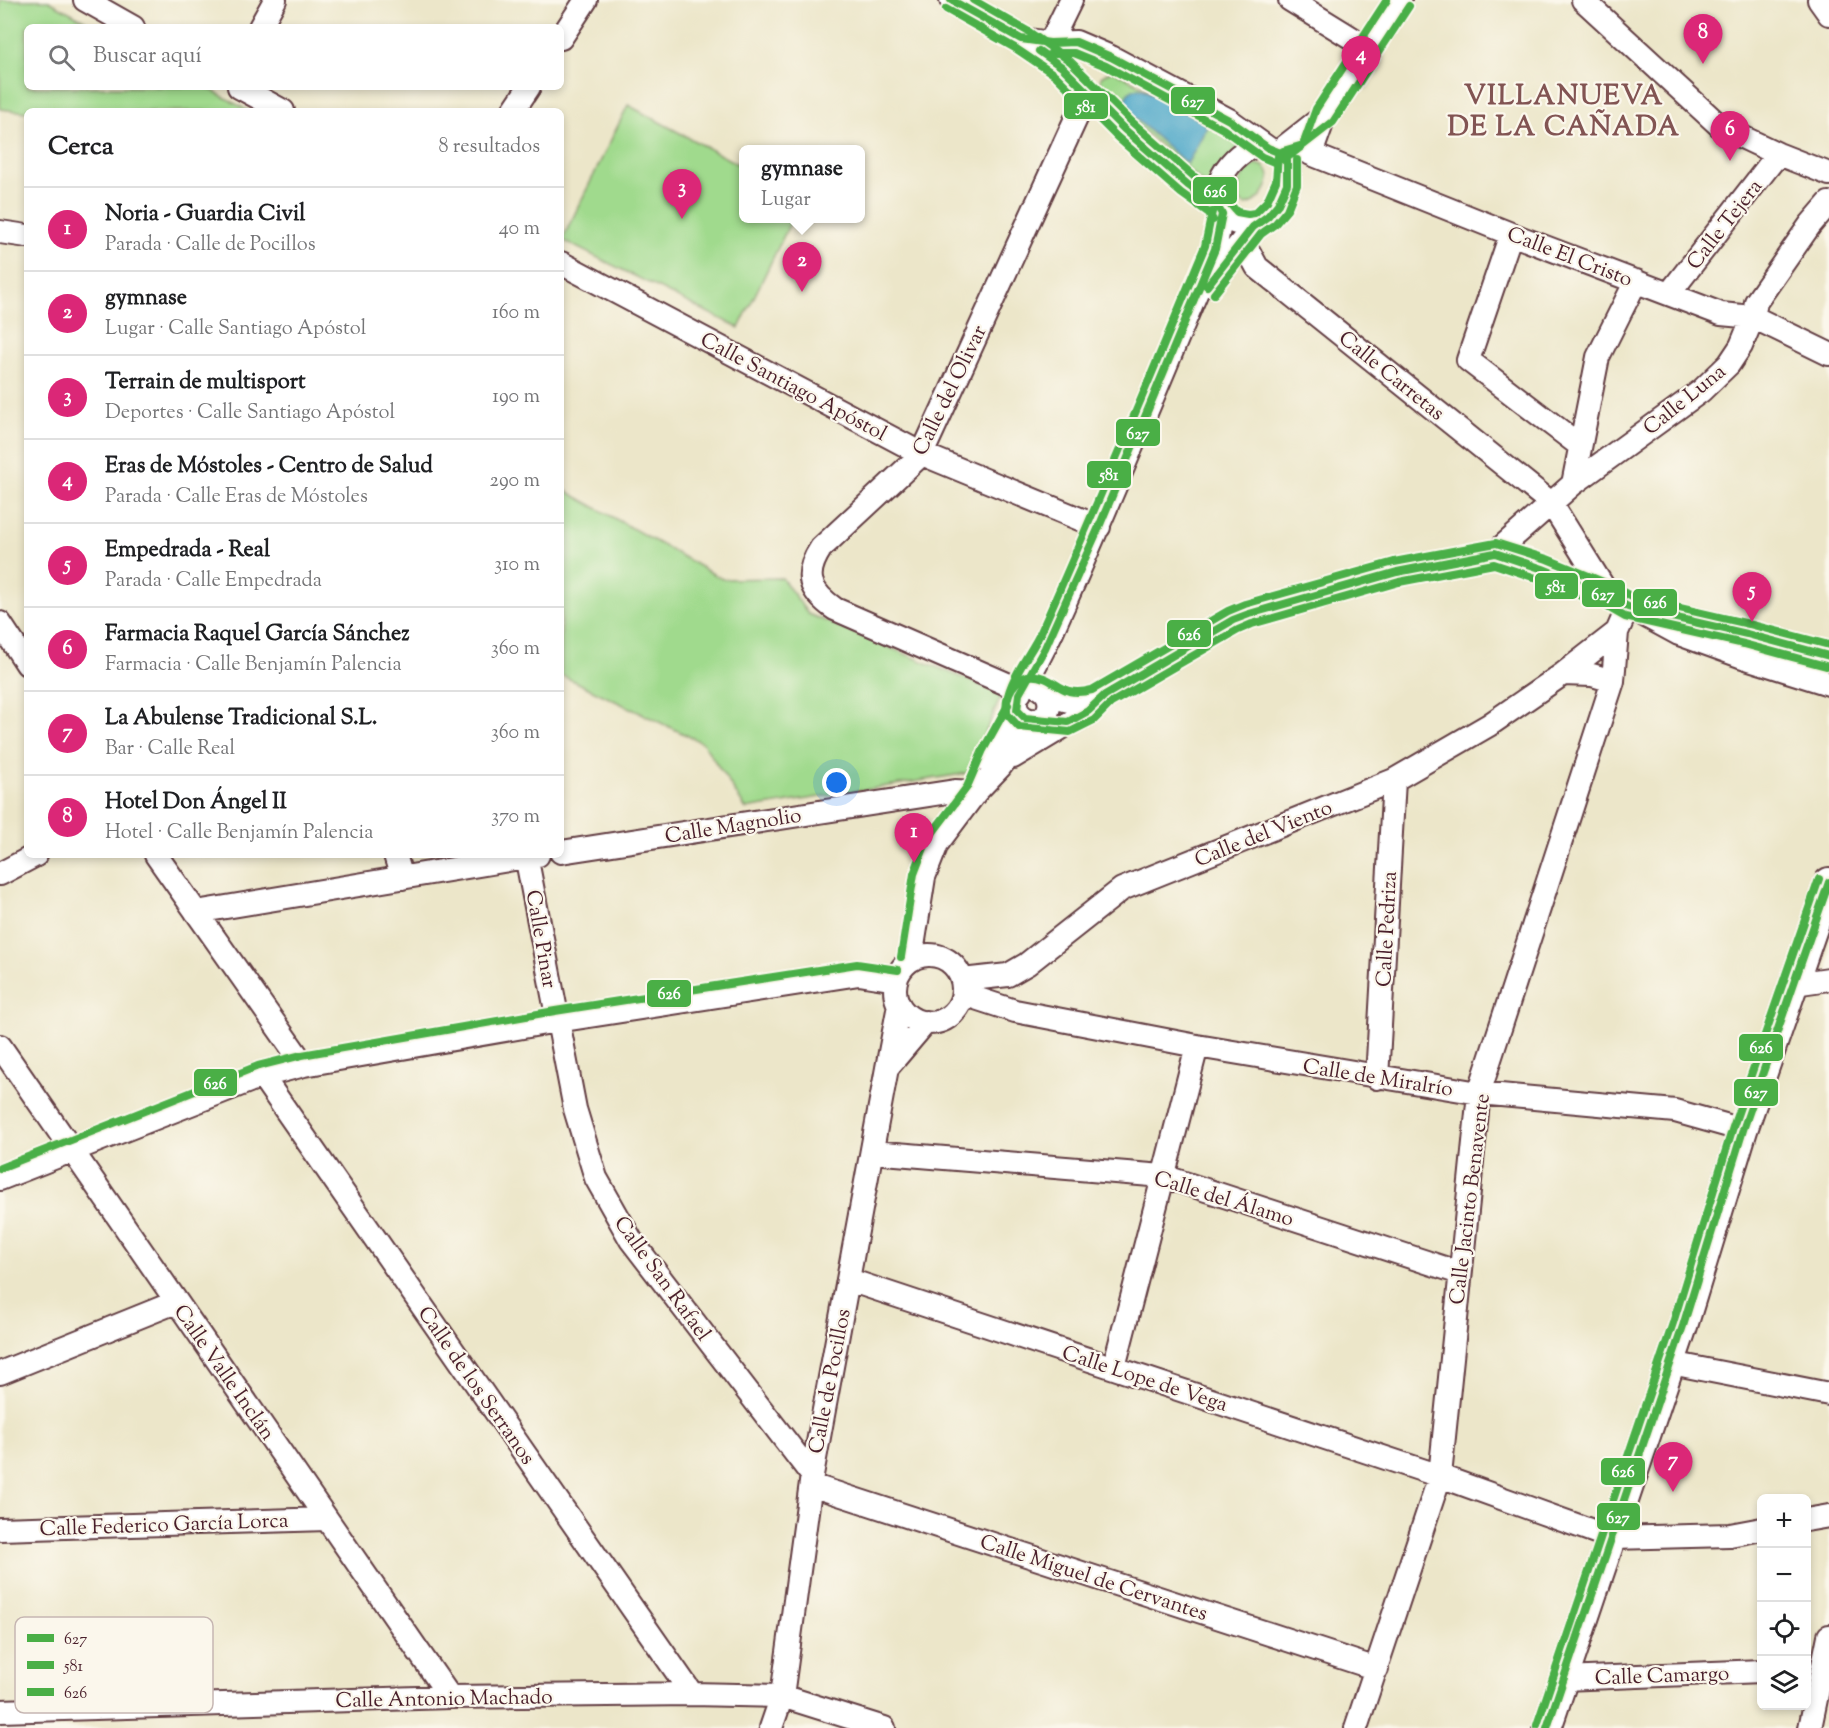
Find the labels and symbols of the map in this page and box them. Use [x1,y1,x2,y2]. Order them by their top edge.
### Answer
pin: 8 [1684,14,1722,64]
pin: 4 [1342,36,1380,86]
district label: VILLANUEVA DE LA CAÑADA [1447,78,1681,148]
line badge: 627 [1170,86,1216,115]
line badge: 581 [1063,92,1109,120]
text: 627 [1181,92,1206,115]
text: 581 [1075,97,1096,120]
pin: 6 [1710,112,1750,161]
pin: 3 [662,170,702,219]
street label: Calle Tejera [1681,173,1771,277]
line badge: 626 [1192,176,1238,205]
text: 626 [1203,182,1227,205]
street label: Calle El Cristo [1502,220,1637,296]
pin: 2 [782,242,822,292]
street label: Calle del Olivar [906,321,995,461]
street label: Calle Carretas [1331,324,1450,429]
street label: Calle Santiago Apóstol [694,326,892,450]
street label: Calle Luna [1637,358,1733,443]
line badge: 627 [1115,418,1161,447]
text: 627 [1126,424,1151,447]
line badge: 581 [1086,460,1132,489]
text: 581 [1098,465,1119,488]
line badge: 581 [1534,572,1579,600]
pin: 5 [1732,572,1772,622]
text: 581 [1545,577,1566,600]
line badge: 627 [1581,579,1626,608]
text: 627 [1591,585,1616,608]
line badge: 626 [1632,588,1678,617]
text: 626 [1643,593,1667,616]
line badge: 626 [1166,619,1212,648]
text: 626 [1177,625,1201,648]
your location [822,768,851,797]
street label: Calle del Viento [1190,794,1337,876]
street label: Calle Magnolio [663,801,804,853]
pin: 1 [894,814,934,863]
street label: Calle Pedriza [1370,870,1406,988]
street label: Calle Pinar [517,888,563,991]
line badge: 626 [646,979,692,1008]
text: 626 [657,984,681,1007]
line badge: 626 [1738,1033,1784,1062]
text: 626 [1749,1038,1773,1061]
street label: Calle de Miralrío [1300,1052,1455,1106]
line badge: 626 [193,1068,238,1097]
text: 626 [203,1074,227,1097]
line badge: 627 [1733,1078,1779,1107]
text: 627 [1744,1083,1769,1106]
street label: Calle Jacinto Benavente [1443,1092,1499,1307]
street label: Calle del Álamo [1150,1164,1297,1235]
street label: Calle San Rafael [606,1210,717,1348]
street label: Calle Valle Inclán [165,1299,281,1447]
street label: Calle de los Serranos [409,1301,541,1472]
street label: Calle de Pocillos [802,1306,860,1456]
street label: Calle Lope de Vega [1058,1339,1231,1421]
pin: 7 [1654,1442,1692,1492]
line badge: 626 [1600,1457,1646,1486]
text: 626 [1611,1462,1635,1485]
line badge: 627 [1596,1502,1641,1531]
street label: Calle Federico García Lorca [39,1507,289,1545]
text: 627 [1606,1508,1631,1531]
street label: Calle Miguel de Cervantes [976,1528,1211,1630]
legend [15,1617,213,1713]
text: 627 [64,1629,87,1652]
text: 581 [63,1656,83,1679]
street label: Calle Camargo [1594,1660,1730,1694]
text: 626 [64,1683,87,1706]
street label: Calle Antonio Machado [335,1683,553,1717]

